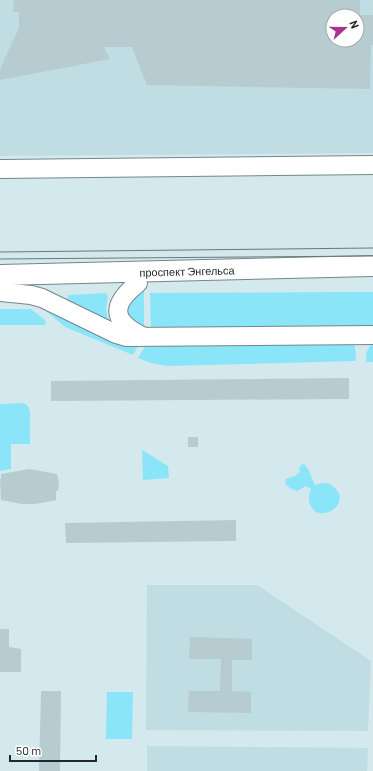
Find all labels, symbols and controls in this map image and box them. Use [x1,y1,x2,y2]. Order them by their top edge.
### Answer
north arrow [325,8,365,48]
text: N [347,18,362,30]
street label: проспект Энгельса [139,263,236,278]
scale bar [10,737,96,763]
text: 50 m [16,743,41,757]

